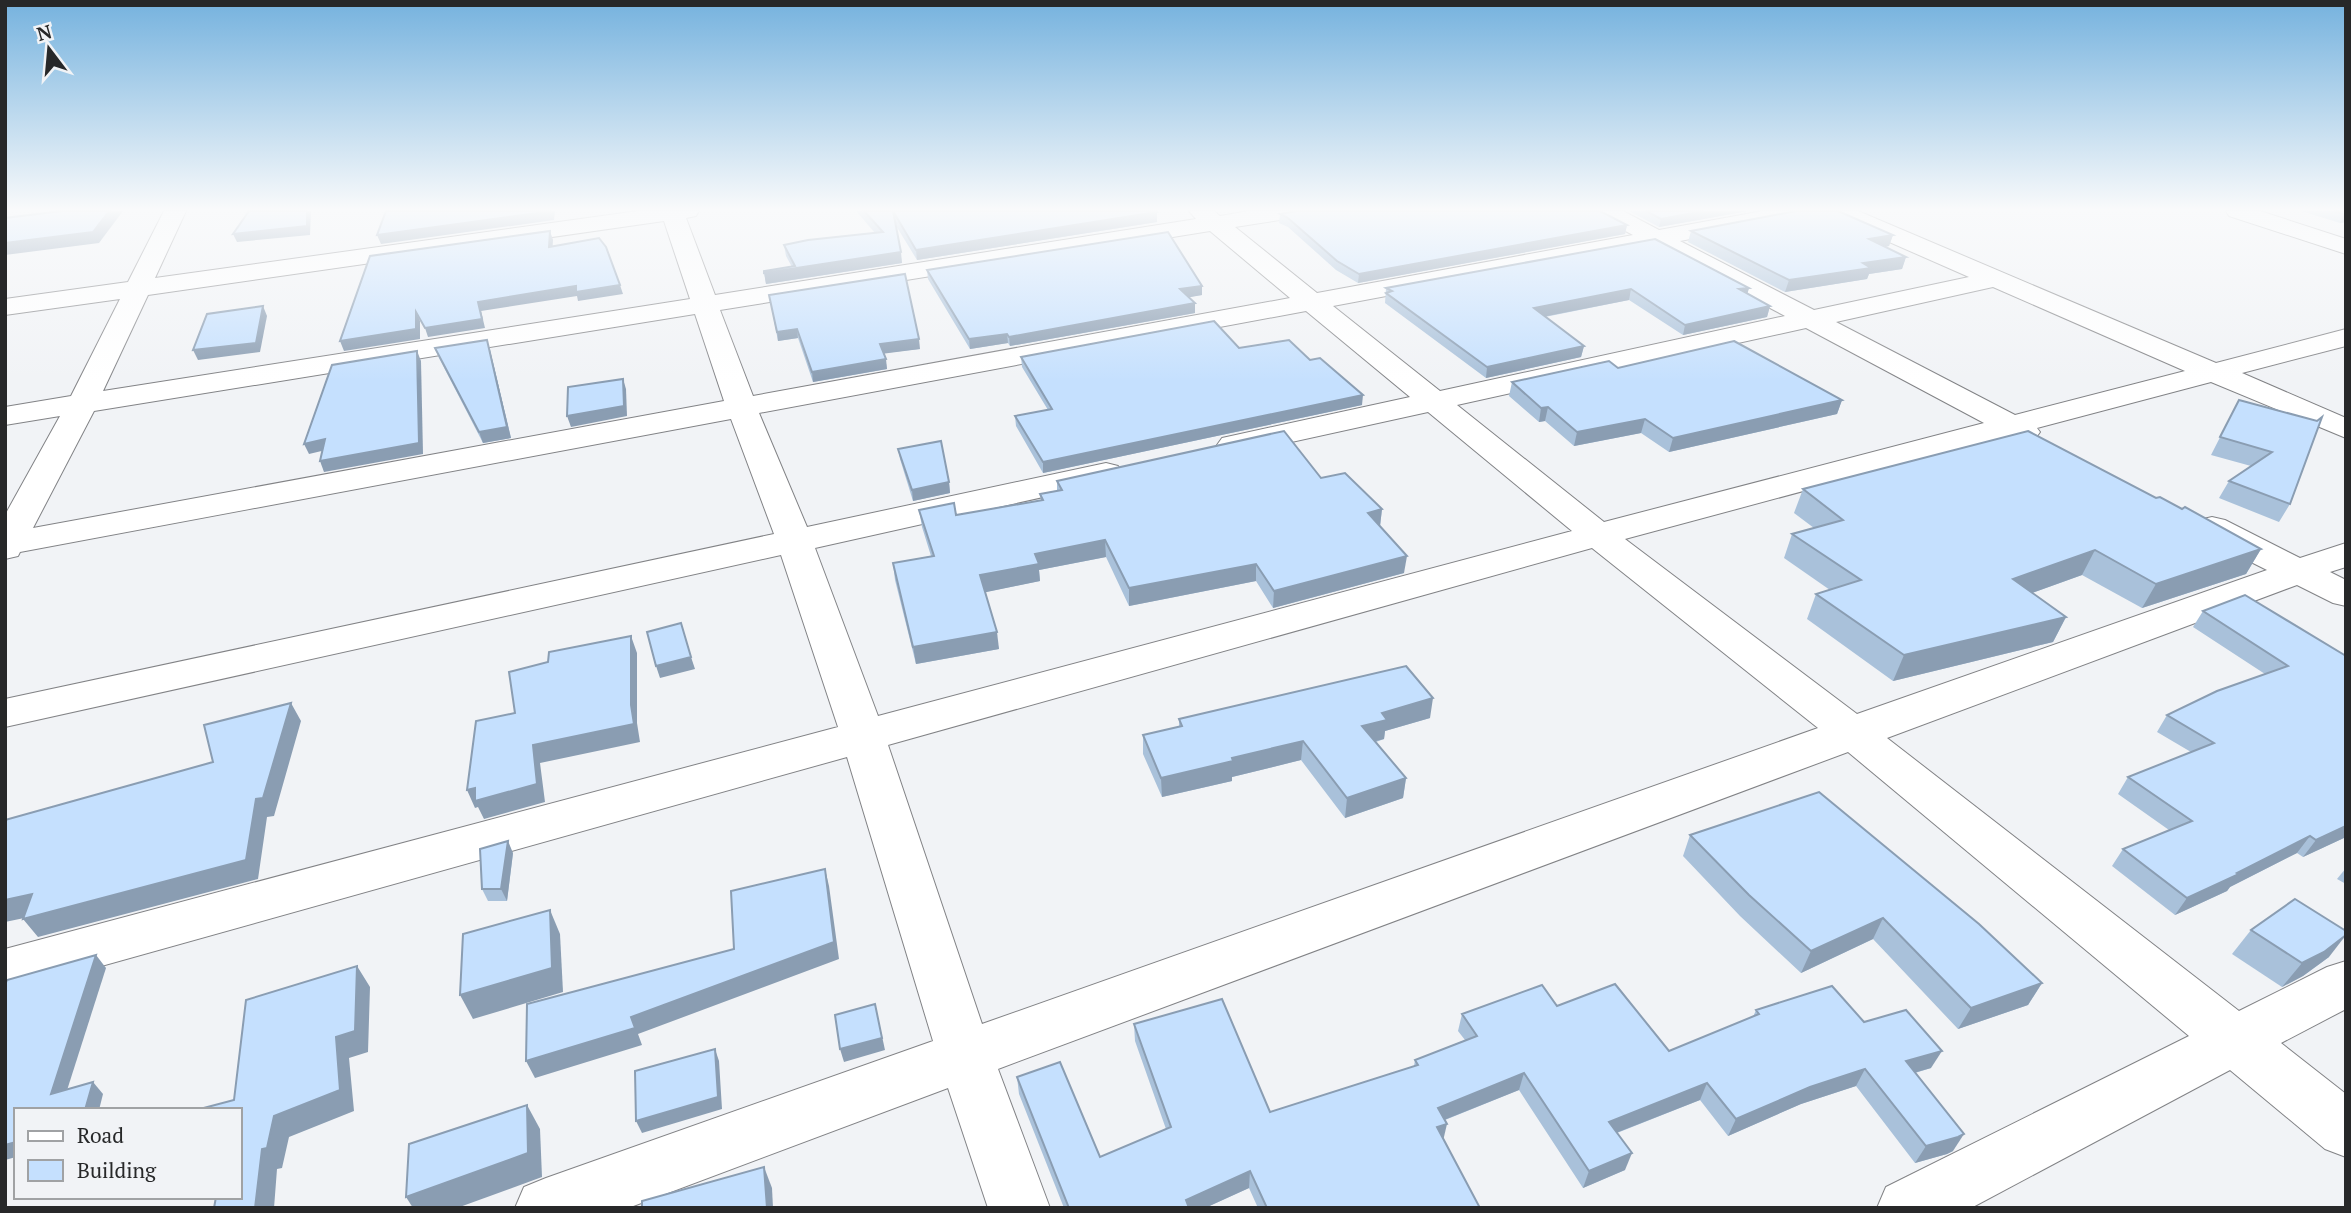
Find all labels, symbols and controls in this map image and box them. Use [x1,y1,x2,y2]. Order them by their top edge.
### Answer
north arrow [14,14,84,84]
text: N [34,18,55,46]
legend [14,1108,242,1199]
text: Road [77,1121,124,1149]
text: Building [77,1156,157,1184]

